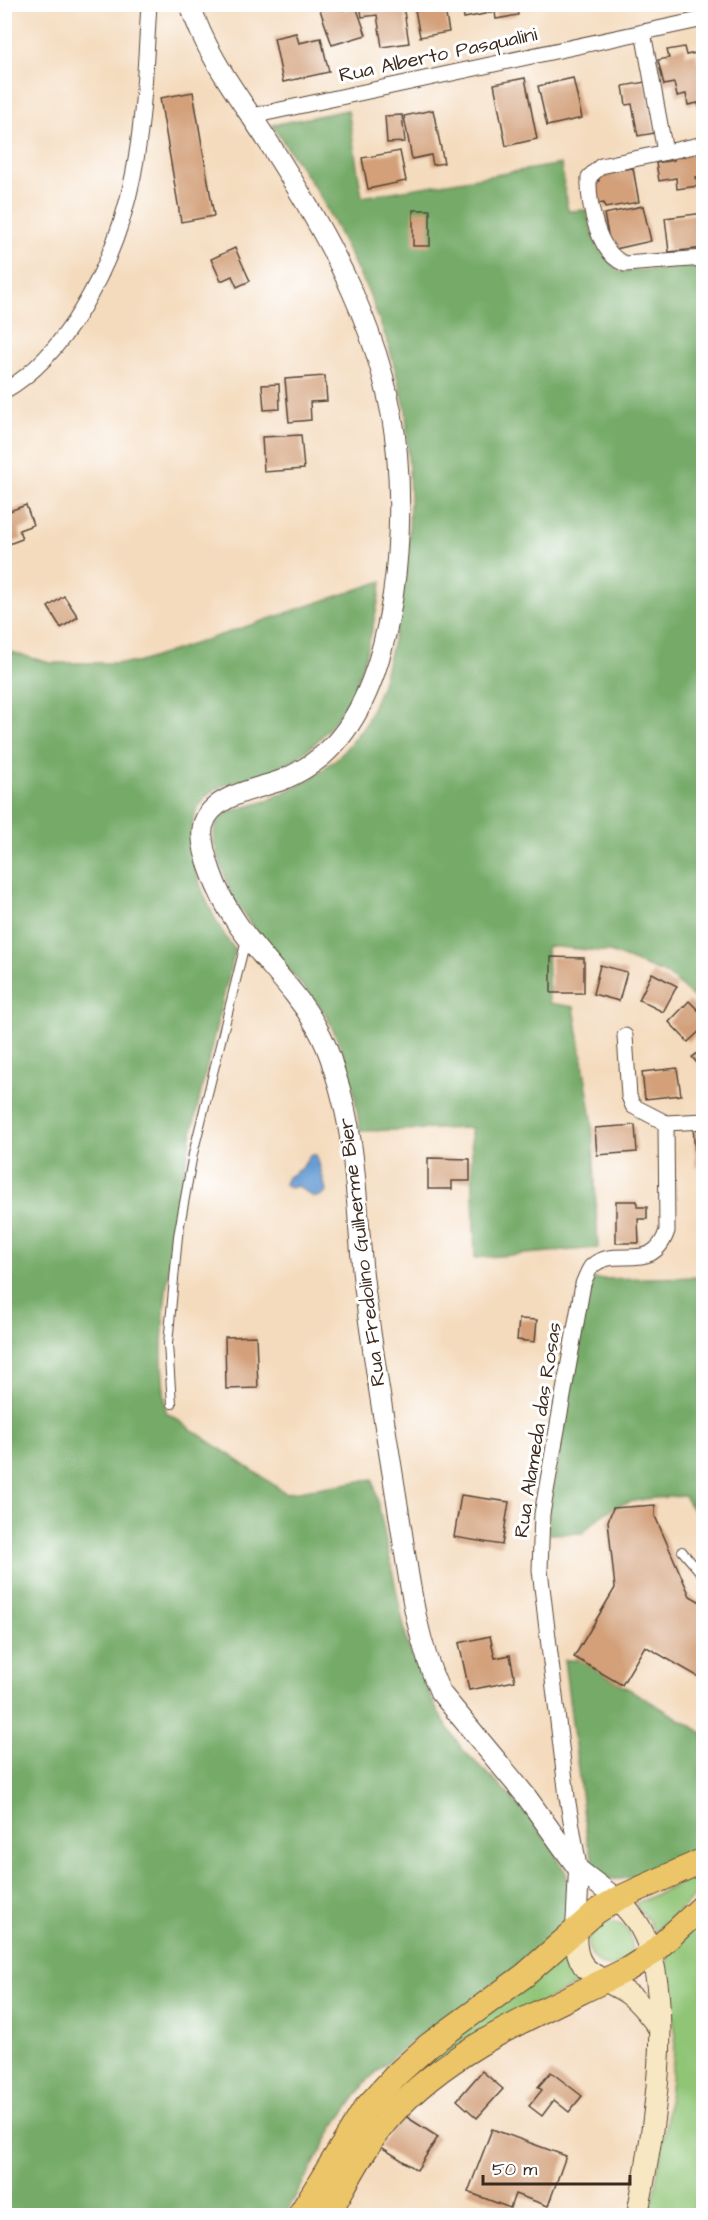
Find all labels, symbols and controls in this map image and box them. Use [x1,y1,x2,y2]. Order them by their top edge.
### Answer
street label: Rua Alberto Pasqualini [336,20,540,90]
street label: Rua Fredolino Guilherme Bier [332,1116,392,1388]
street label: Rua Alameda das Rosas [507,1320,569,1540]
scale bar [483,2148,630,2186]
text: 50 m [492,2157,537,2182]

